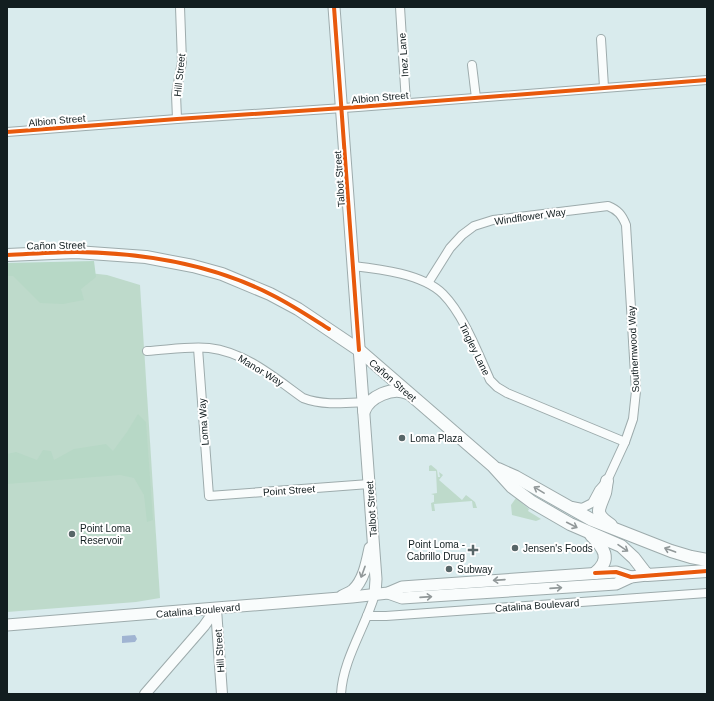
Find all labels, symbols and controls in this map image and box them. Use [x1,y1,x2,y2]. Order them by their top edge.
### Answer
street label: Inez Lane [396,32,411,77]
street label: Hill Street [172,53,187,97]
street label: Albion Street [351,90,409,105]
street label: Albion Street [28,113,86,128]
street label: Talbot Street [332,150,347,207]
street label: Windflower Way [494,206,566,227]
street label: Cañon Street [26,239,86,252]
street label: Southernwood Way [626,305,641,393]
street label: Tingley Lane [457,321,492,378]
street label: Manor Way [236,353,285,388]
street label: Cañon Street [367,357,419,404]
street label: Loma Way [196,398,211,446]
marker: Loma Plaza [397,433,407,443]
place label: Loma Plaza [410,433,463,444]
street label: Talbot Street [364,480,379,537]
street label: Point Street [263,483,316,498]
one-way arrow [534,486,545,494]
one-way arrow [566,522,578,529]
place label: Point Loma Reservoir [80,523,131,546]
marker: Point Loma Reservoir [67,529,77,539]
place label: Point Loma - Cabrillo Drug [407,539,465,562]
marker: Jensen's Foods [510,543,520,553]
place label: Jensen's Foods [523,543,593,554]
one-way arrow [617,544,628,552]
marker: Point Loma - Cabrillo Drug [468,545,478,555]
one-way arrow [664,545,676,553]
marker: Subway [444,564,454,574]
place label: Subway [457,564,493,575]
one-way arrow [359,565,367,577]
one-way arrow [493,576,506,583]
one-way arrow [549,585,562,592]
one-way arrow [419,593,432,600]
street label: Catalina Boulevard [495,597,580,614]
street label: Catalina Boulevard [155,601,241,620]
street label: Hill Street [212,629,226,673]

